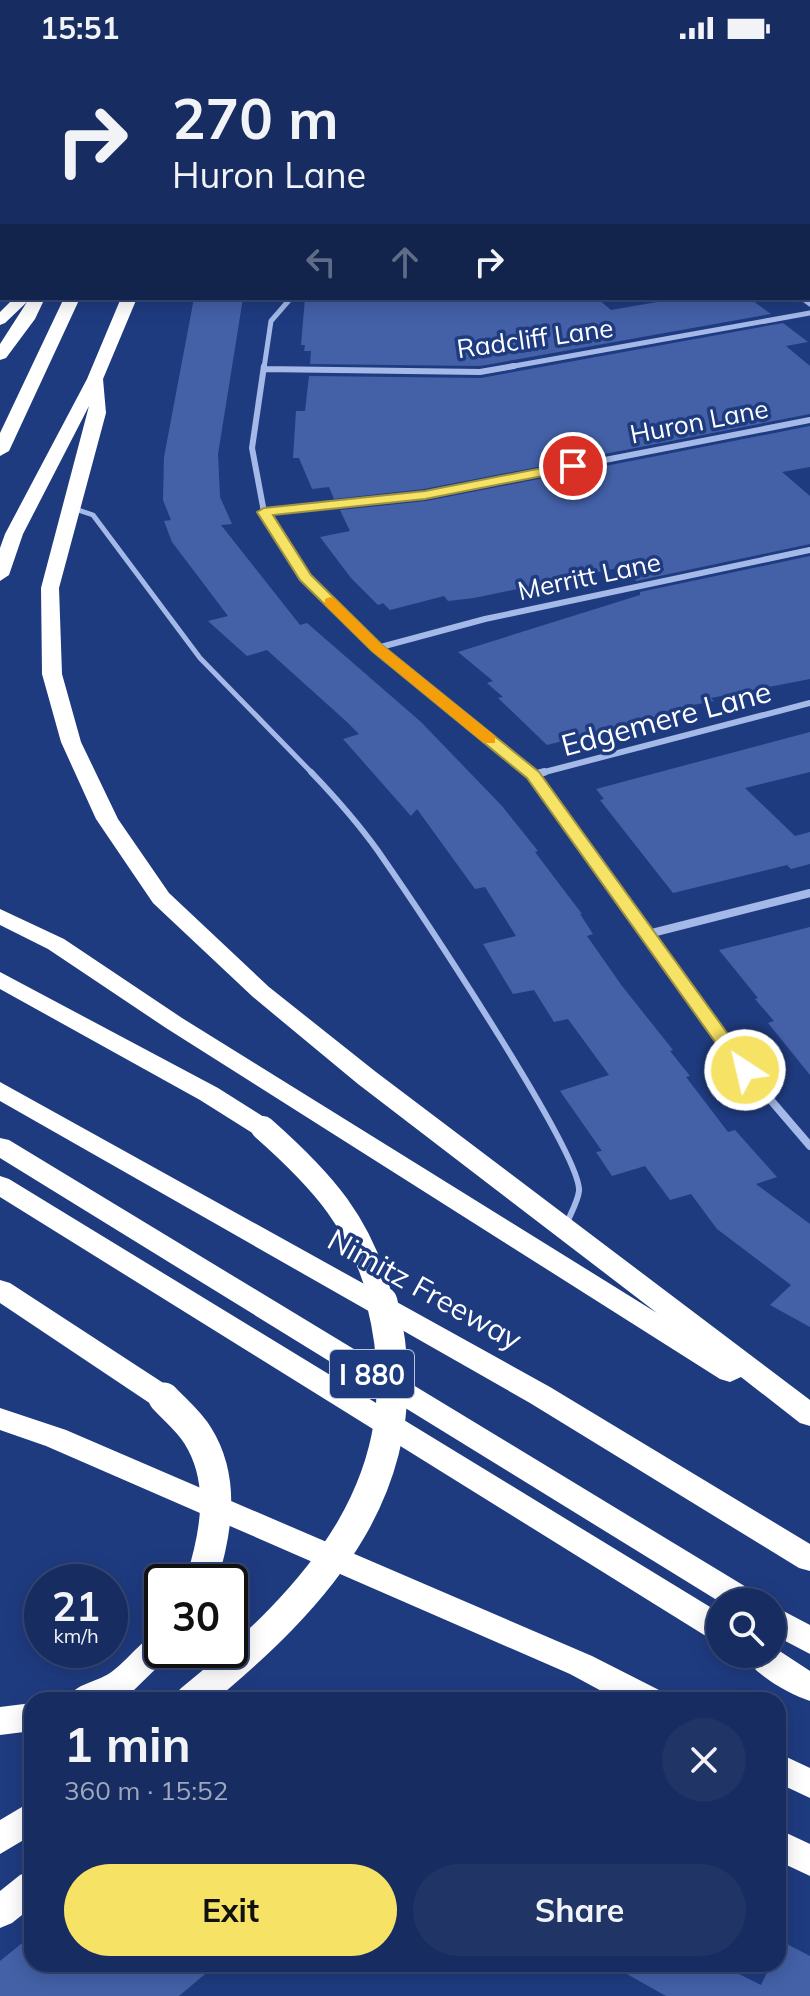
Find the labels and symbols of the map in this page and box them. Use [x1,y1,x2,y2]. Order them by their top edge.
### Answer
street label: Radcliff Lane [455,311,615,365]
street label: Huron Lane [627,391,771,451]
pin [539,432,607,500]
street label: Merritt Lane [515,545,663,607]
street label: Edgemere Lane [557,672,775,764]
position arrow [703,1028,787,1112]
street label: Nimitz Freeway [321,1220,529,1358]
road number: I 880 [330,1350,414,1398]
speed limit sign: 30 [144,1564,248,1668]

